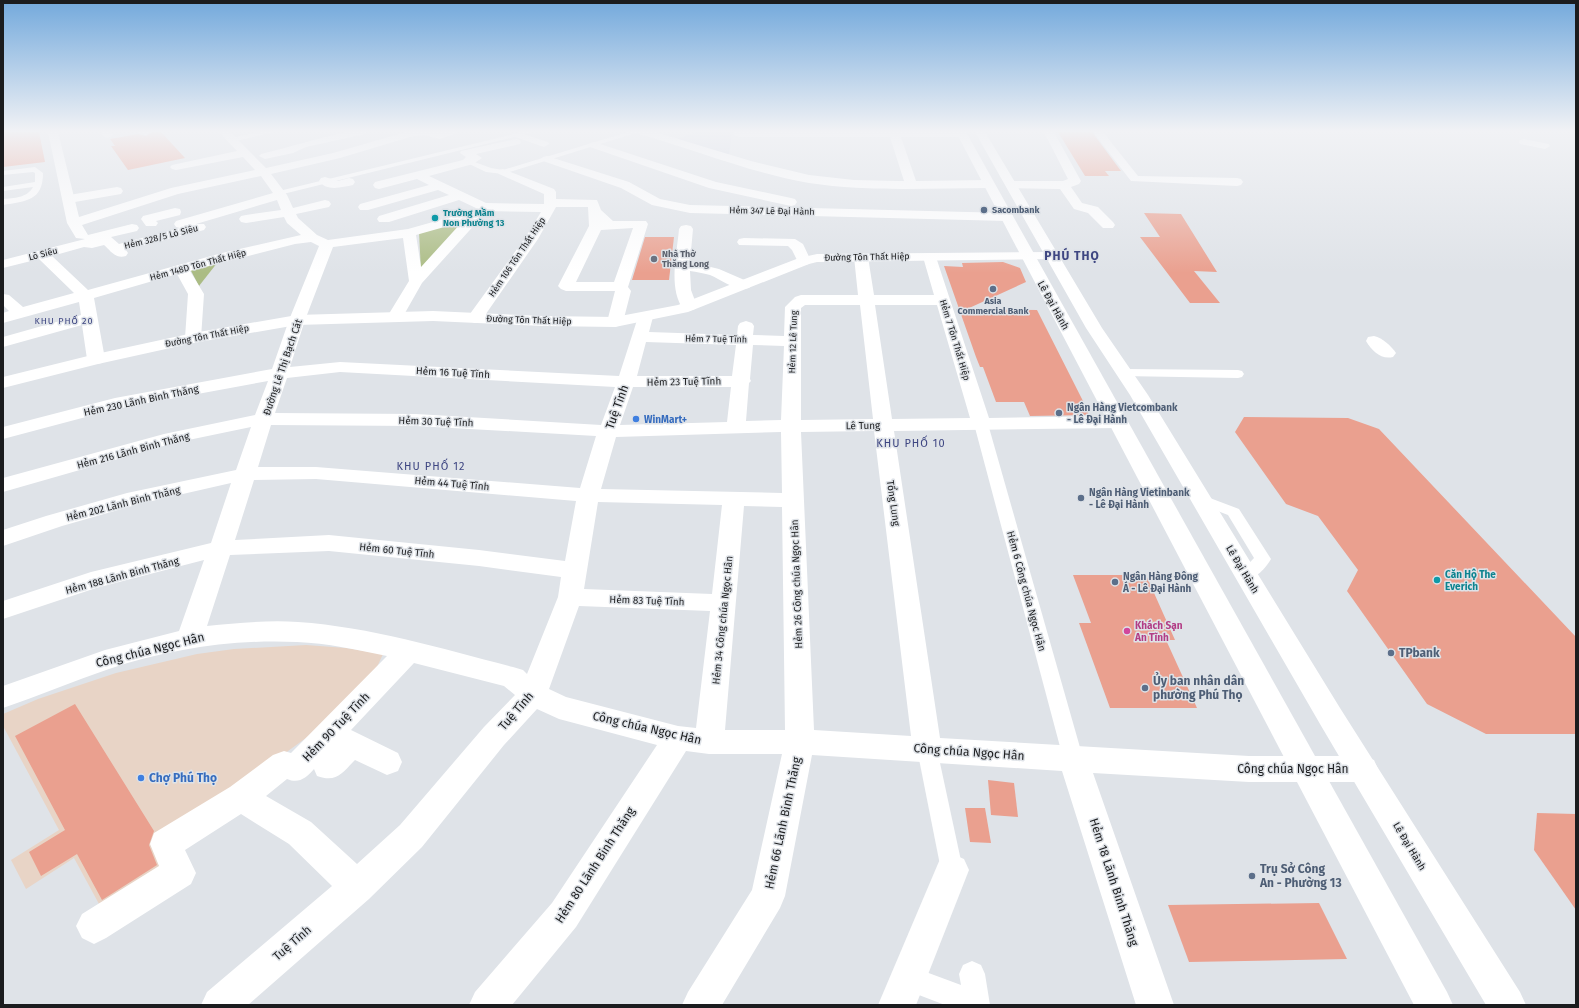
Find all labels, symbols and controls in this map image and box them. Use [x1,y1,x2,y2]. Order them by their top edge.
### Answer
street label: Hẻm 347 Lê Đại Hành [729,205,815,217]
marker: Sacombank [979,205,989,215]
place label: Sacombank [992,205,1040,215]
place label: Trường Mầm Non Phường 13 [443,207,505,228]
marker: Trường Mầm Non Phường 13 [430,213,440,223]
street label: Hẻm 106 Tôn Thất Hiệp [486,215,547,299]
street label: Hẻm 328/5 Lò Siêu [123,223,199,251]
street label: Lò Siêu [27,246,59,262]
street label: Hẻm 148D Tôn Thất Hiệp [148,246,247,283]
district label: PHÚ THỌ [1044,247,1100,263]
place label: Nhà Thờ Thăng Long [662,249,709,269]
street label: Đường Tôn Thất Hiệp [824,250,910,263]
marker: Nhà Thờ Thăng Long [649,254,659,264]
street label: Lê Đại Hành [1035,279,1072,332]
marker: Asia Commercial Bank [988,284,998,294]
place label: Asia Commercial Bank [958,296,1029,316]
street label: Hẻm 7 Tôn Thất Hiệp [938,298,973,382]
street label: Hẻm 12 Lê Tung [787,310,799,374]
street label: Đường Tôn Thất Hiệp [486,313,572,326]
district label: KHU PHỐ 20 [34,314,94,326]
street label: Đường Lê Thị Bạch Cát [261,317,305,417]
street label: Đường Tôn Thất Hiệp [164,322,250,349]
street label: Hẻm 7 Tuệ Tĩnh [685,333,747,345]
street label: Hẻm 16 Tuệ Tĩnh [416,364,490,381]
street label: Hẻm 23 Tuệ Tĩnh [647,374,721,389]
street label: Hẻm 230 Lãnh Binh Thăng [82,382,200,419]
street label: Tuệ Tĩnh [603,383,631,431]
place label: Ngân Hàng Vietcombank - Lê Đại Hành [1067,401,1178,426]
marker: Ngân Hàng Vietcombank - Lê Đại Hành [1054,408,1064,418]
street label: Hẻm 30 Tuệ Tĩnh [398,414,474,429]
marker: WinMart+ [631,414,641,424]
place label: WinMart+ [644,414,687,426]
street label: Lê Tung [846,420,881,432]
street label: Hẻm 216 Lãnh Binh Thăng [75,429,192,472]
district label: KHU PHỐ 10 [876,435,946,450]
district label: KHU PHỐ 12 [397,458,465,473]
street label: Hẻm 44 Tuệ Tĩnh [414,474,490,493]
street label: Tổng Lung [884,479,904,527]
street label: Hẻm 202 Lãnh Binh Thăng [65,483,182,524]
place label: Ngân Hàng Vietinbank - Lê Đại Hành [1089,486,1190,511]
marker: Ngân Hàng Vietinbank - Lê Đại Hành [1076,493,1086,503]
street label: Hẻm 26 Công chúa Ngọc Hân [788,519,805,649]
street label: Hẻm 6 Công chúa Ngọc Hân [1004,529,1049,653]
street label: Hẻm 60 Tuệ Tĩnh [359,540,435,561]
street label: Lê Đại Hành [1223,543,1261,596]
street label: Hẻm 188 Lãnh Binh Thăng [64,554,181,597]
street label: Hẻm 34 Công chúa Ngọc Hân [709,555,736,685]
place label: Căn Hộ The Everich [1445,568,1496,593]
place label: Ngân Hàng Đông Á - Lê Đại Hành [1122,570,1199,595]
marker: Căn Hộ The Everich [1432,575,1442,585]
marker: Ngân Hàng Đông Á - Lê Đại Hành [1110,577,1120,587]
street label: Hẻm 83 Tuệ Tĩnh [609,593,685,608]
place label: Khách Sạn An Tĩnh [1134,619,1183,644]
marker: Khách Sạn An Tĩnh [1122,626,1132,636]
street label: Công chúa Ngọc Hân [94,630,206,670]
place label: TPbank [1399,646,1440,660]
marker: TPbank [1386,648,1396,658]
place label: Ủy ban nhân dân phường Phú Thọ [1153,672,1244,702]
marker: Ủy ban nhân dân phường Phú Thọ [1140,683,1150,693]
street label: Tuệ Tĩnh [496,689,536,733]
street label: Hẻm 90 Tuệ Tĩnh [300,690,372,764]
street label: Công chúa Ngọc Hân [591,709,703,747]
street label: Công chúa Ngọc Hân [913,741,1025,763]
street label: Hẻm 66 Lãnh Binh Thăng [762,755,804,890]
street label: Công chúa Ngọc Hân [1237,762,1349,776]
place label: Chợ Phú Thọ [149,771,217,785]
marker: Chợ Phú Thọ [136,773,146,783]
street label: Hẻm 80 Lãnh Binh Thăng [552,804,638,926]
street label: Hẻm 18 Lãnh Binh Thăng [1087,816,1142,948]
street label: Lê Đại Hành [1390,820,1428,873]
place label: Trụ Sở Công An - Phường 13 [1259,862,1342,890]
marker: Trụ Sở Công An - Phường 13 [1247,871,1257,881]
street label: Tuệ Tĩnh [270,923,314,963]

